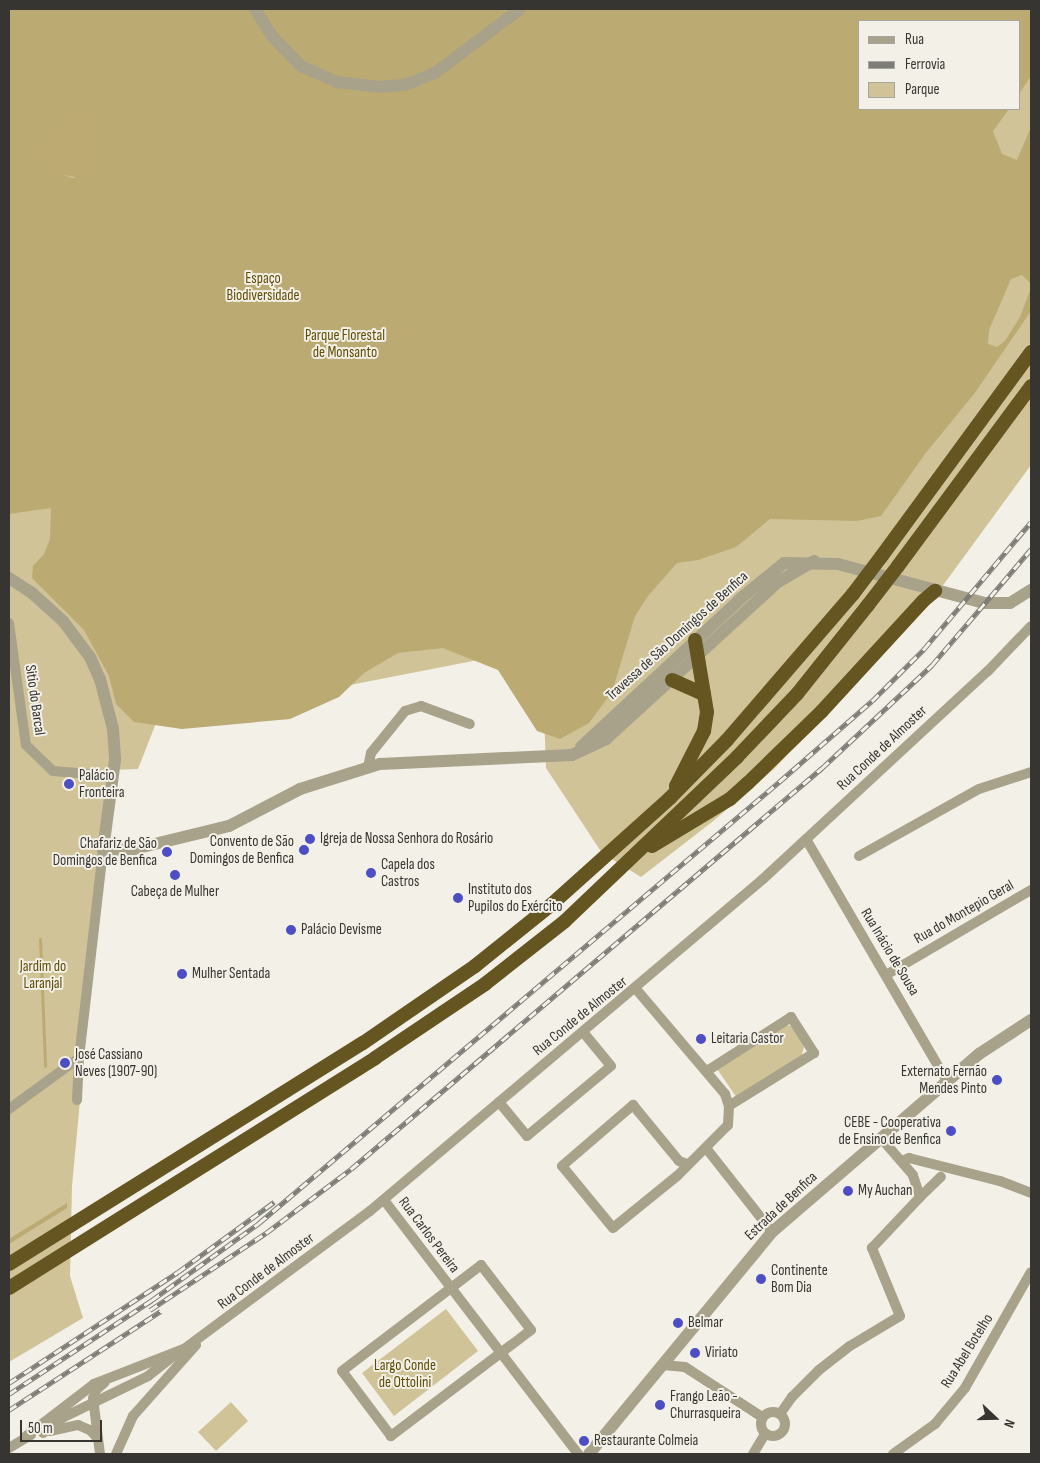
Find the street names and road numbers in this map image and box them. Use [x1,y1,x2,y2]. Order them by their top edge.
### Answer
street label: Travessa de São Domingos de Benfica [602,567,752,705]
street label: Sitio do Barcal [21,664,49,736]
street label: Rua Conde de Almoster [833,702,931,794]
street label: Rua do Montepio Geral [911,876,1017,948]
street label: Rua Inácio de Sousa [857,905,923,999]
street label: Rua Conde de Almoster [529,973,631,1059]
street label: Estrada de Benfica [741,1168,821,1244]
street label: Rua Carlos Pereira [395,1194,463,1276]
street label: Rua Conde de Almoster [214,1229,318,1313]
street label: Rua Abel Botelho [937,1311,997,1391]

